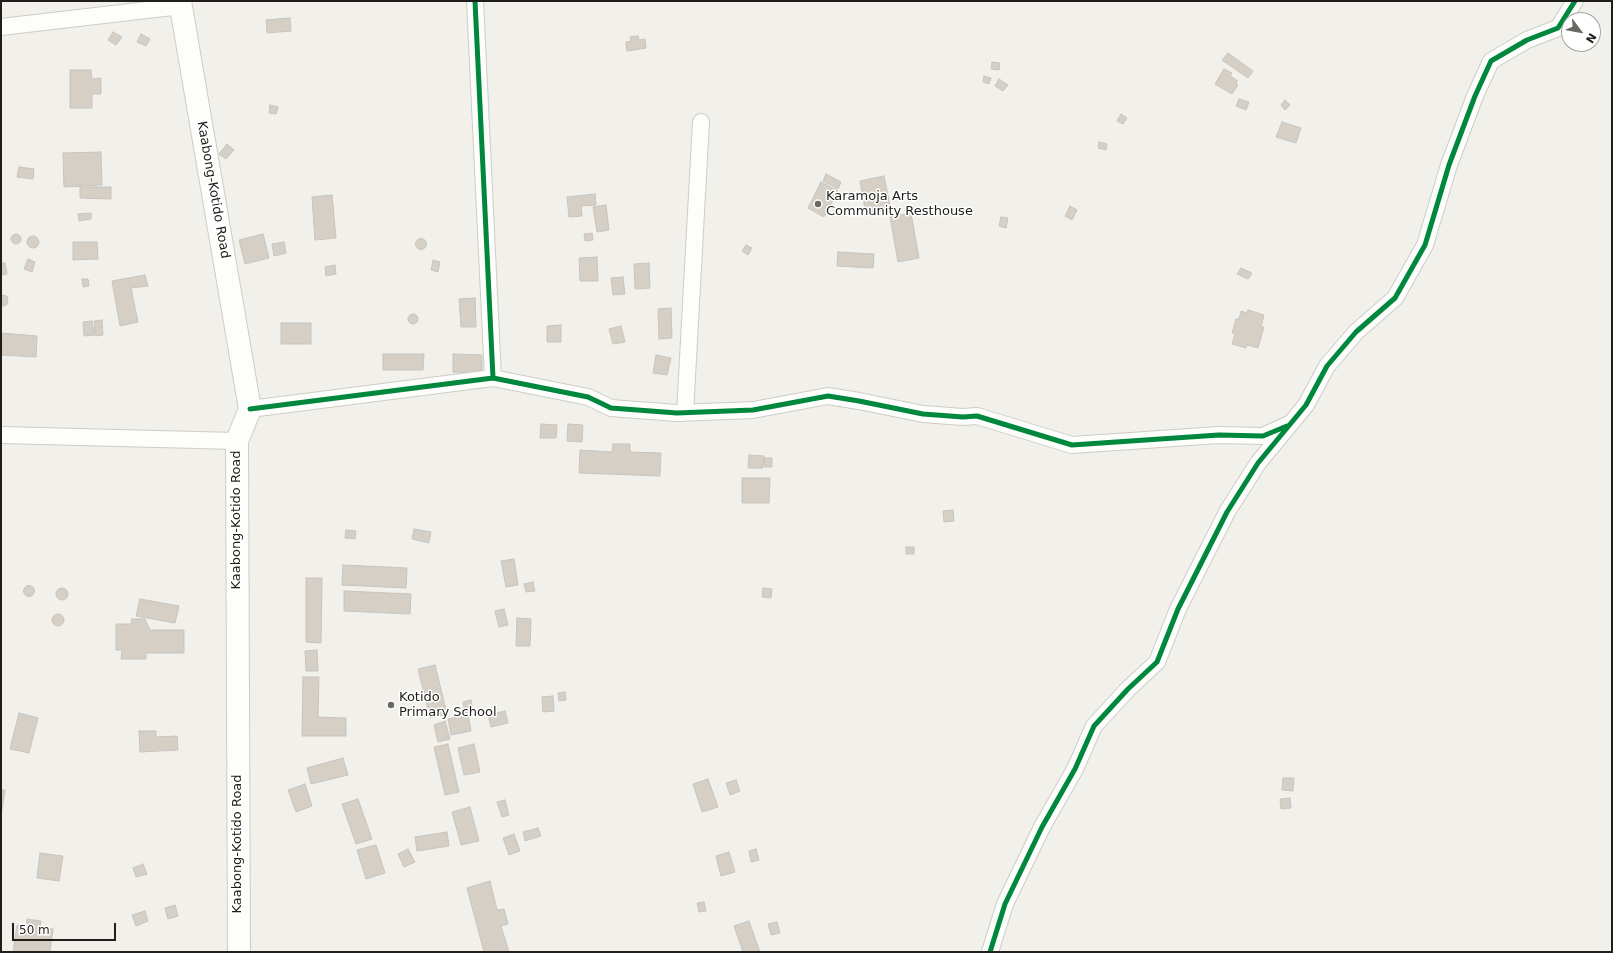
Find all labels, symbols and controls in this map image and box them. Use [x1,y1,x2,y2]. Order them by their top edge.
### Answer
north arrow [1561,12,1601,52]
text: N [1583,31,1599,45]
street label: Kaabong-Kotido Road [193,120,233,260]
place label: Karamoja Arts Community Resthouse [826,189,973,220]
marker: Karamoja Arts Community Resthouse [813,199,823,209]
street label: Kaabong-Kotido Road [229,450,245,590]
place label: Kotido Primary School [399,690,497,721]
marker: Kotido Primary School [386,700,396,710]
street label: Kaabong-Kotido Road [230,774,246,914]
scale bar [14,915,118,941]
text: 50 m [19,923,50,937]

